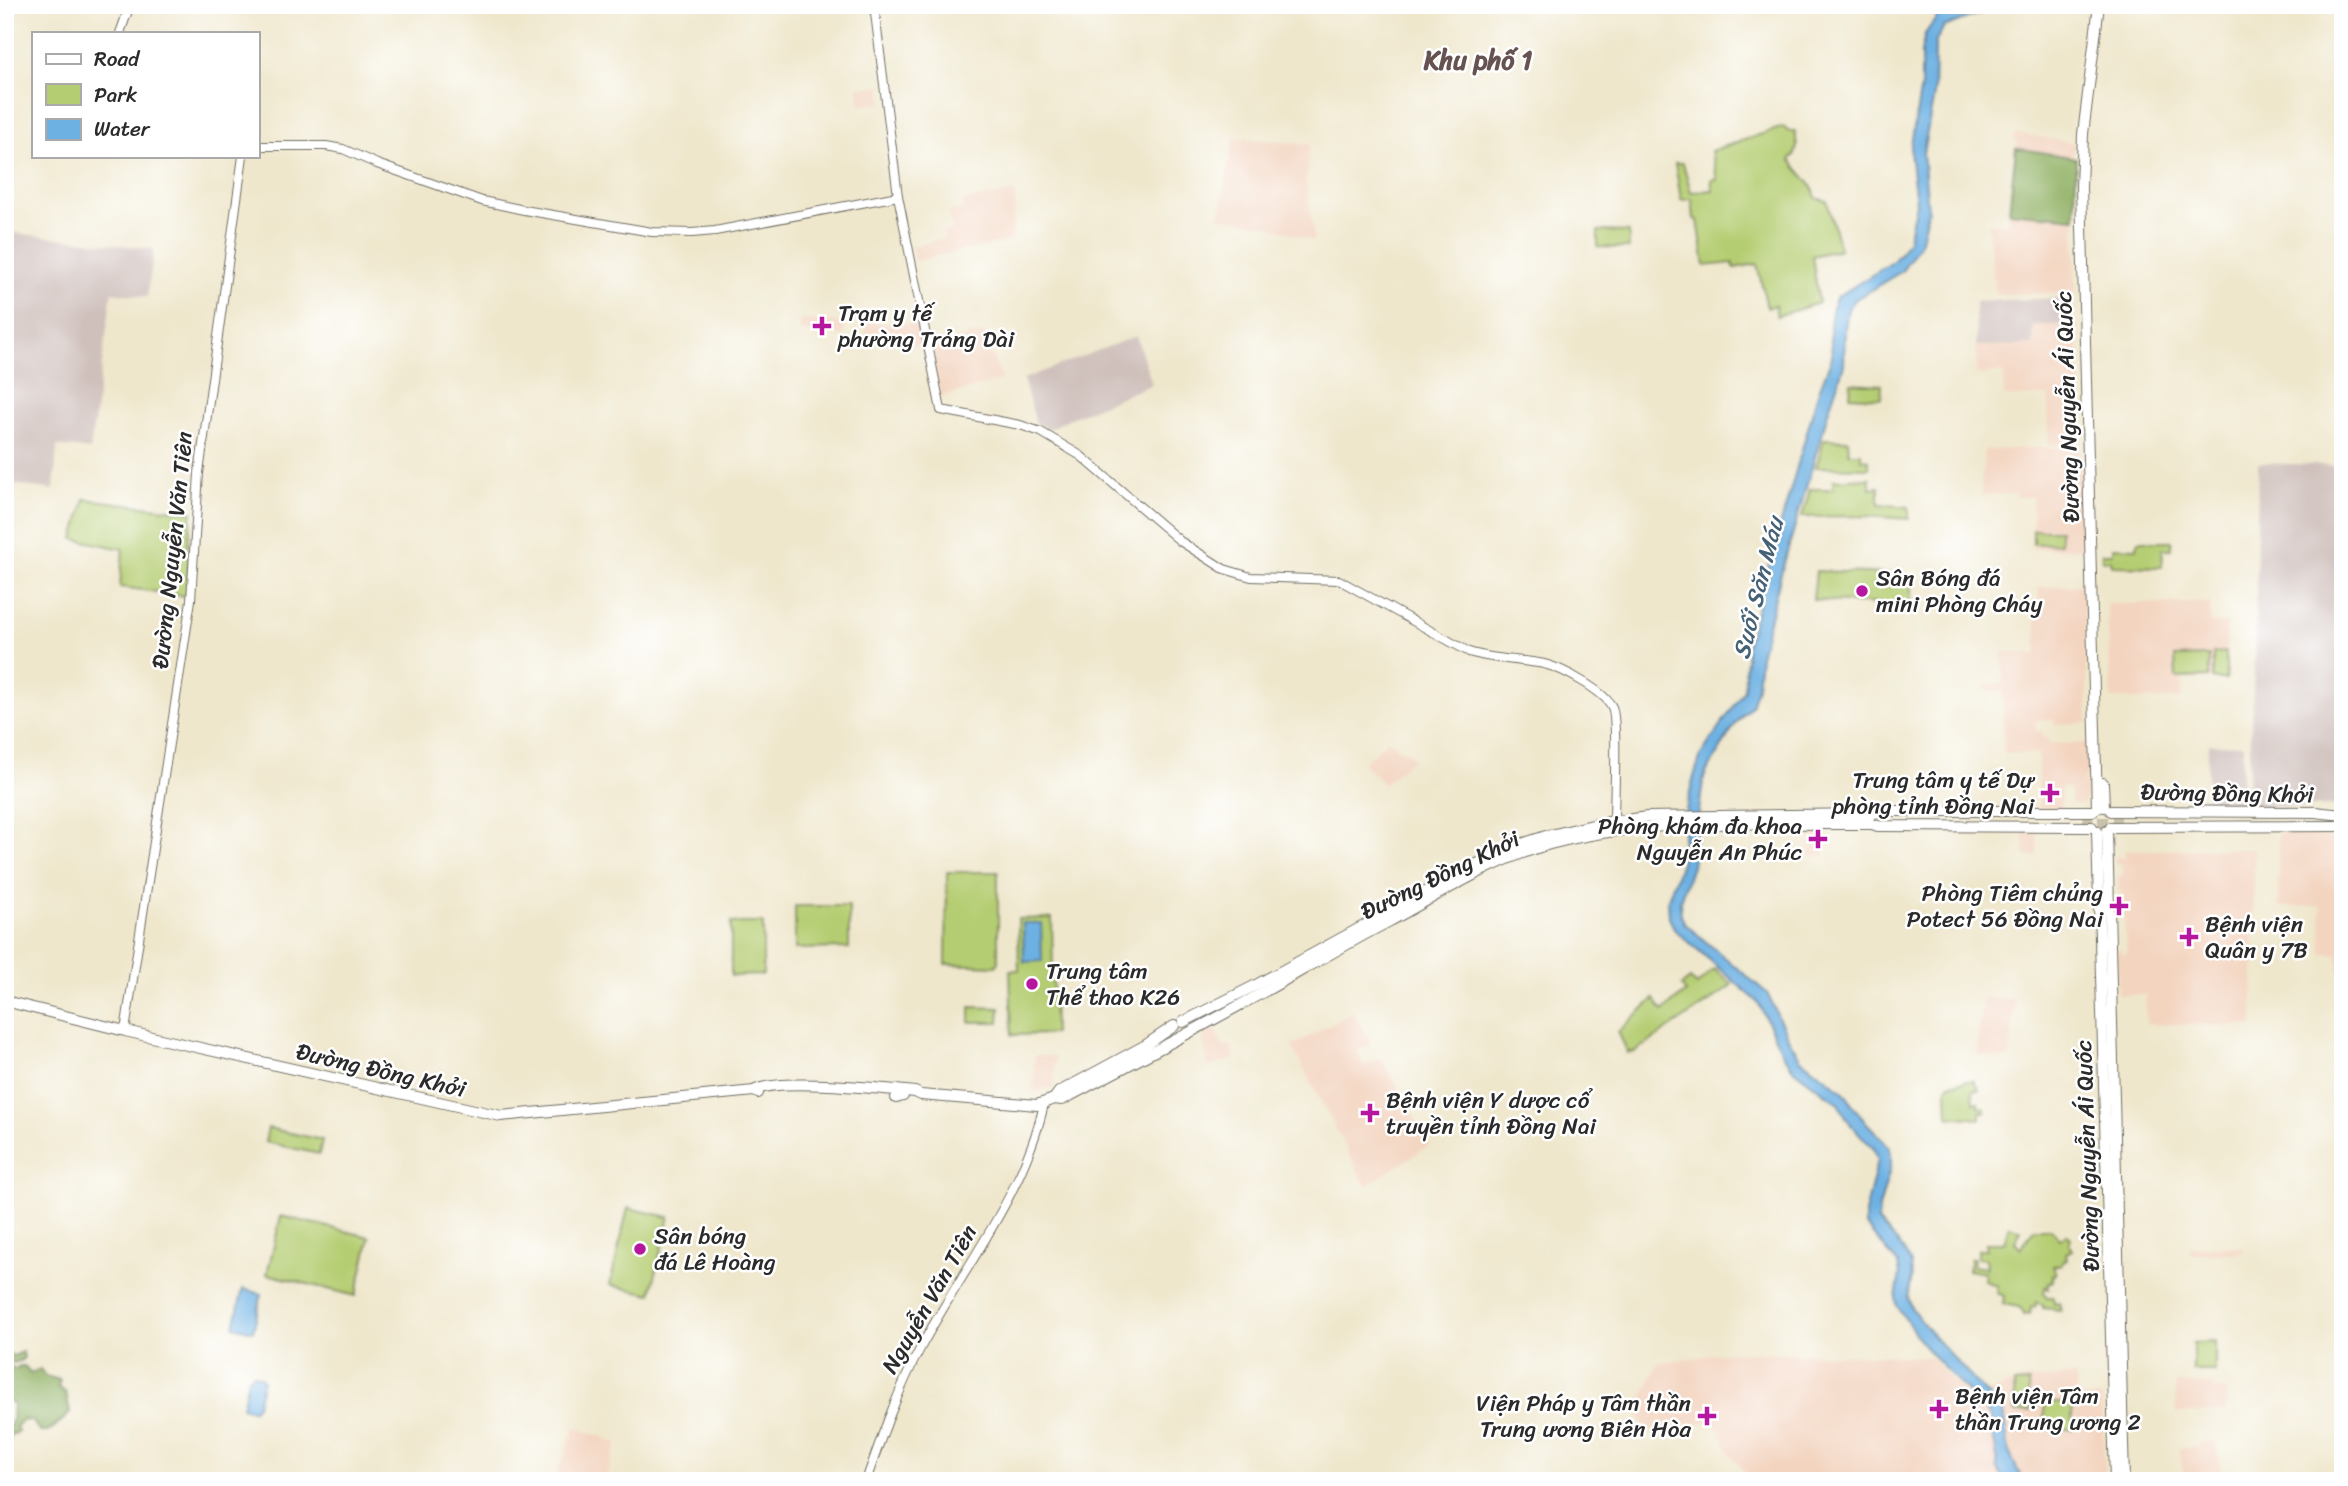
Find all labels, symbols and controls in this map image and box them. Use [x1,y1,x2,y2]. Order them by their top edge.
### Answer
legend [32,32,259,158]
district label: Khu phố 1 [1423,37,1532,83]
text: Road [94,40,141,78]
text: Park [94,76,137,114]
text: Water [94,110,151,148]
street label: Đường Nguyễn Ái Quốc [2043,290,2092,523]
place label: Trạm y tế phường Trảng Dài [837,293,1015,360]
marker: Trạm y tế phường Trảng Dài [812,316,832,336]
street label: Đường Nguyễn Văn Tiên [140,429,205,671]
water label: Suối Săn Máu [1720,510,1797,663]
place label: Sân Bóng đá mini Phòng Cháy [1876,558,2042,625]
marker: Sân Bóng đá mini Phòng Cháy [1854,583,1870,599]
place label: Trung tâm y tế Dự phòng tỉnh Đồng Nai [1831,760,2036,827]
street label: Đường Đồng Khởi [2140,771,2314,816]
marker: Trung tâm y tế Dự phòng tỉnh Đồng Nai [2040,783,2060,803]
place label: Phòng khám đa khoa Nguyễn An Phúc [1598,806,1803,873]
street label: Đường Đồng Khởi [1354,819,1528,932]
marker: Phòng khám đa khoa Nguyễn An Phúc [1808,829,1828,849]
place label: Phòng Tiêm chủng Potect 56 Đồng Nai [1906,873,2104,940]
marker: Phòng Tiêm chủng Potect 56 Đồng Nai [2109,896,2129,916]
place label: Bệnh viện Quân y 7B [2205,904,2308,971]
marker: Bệnh viện Quân y 7B [2179,927,2199,947]
place label: Trung tâm Thể thao K26 [1046,951,1180,1018]
marker: Trung tâm Thể thao K26 [1024,976,1040,992]
street label: Đường Đồng Khởi [292,1031,470,1110]
street label: Đường Nguyễn Ái Quốc [2063,1039,2112,1272]
place label: Bệnh viện Y dược cổ truyền tỉnh Đồng Nai [1386,1080,1597,1147]
marker: Bệnh viện Y dược cổ truyền tỉnh Đồng Nai [1360,1103,1380,1123]
place label: Sân bóng đá Lê Hoàng [654,1216,776,1283]
street label: Nguyễn Văn Tiên [870,1216,989,1382]
marker: Sân bóng đá Lê Hoàng [632,1241,648,1257]
place label: Bệnh viện Tâm thần Trung ương 2 [1955,1376,2141,1443]
place label: Viện Pháp y Tâm thần Trung ương Biên Hòa [1476,1383,1691,1450]
marker: Bệnh viện Tâm thần Trung ương 2 [1929,1399,1949,1419]
marker: Viện Pháp y Tâm thần Trung ương Biên Hòa [1697,1406,1717,1426]

